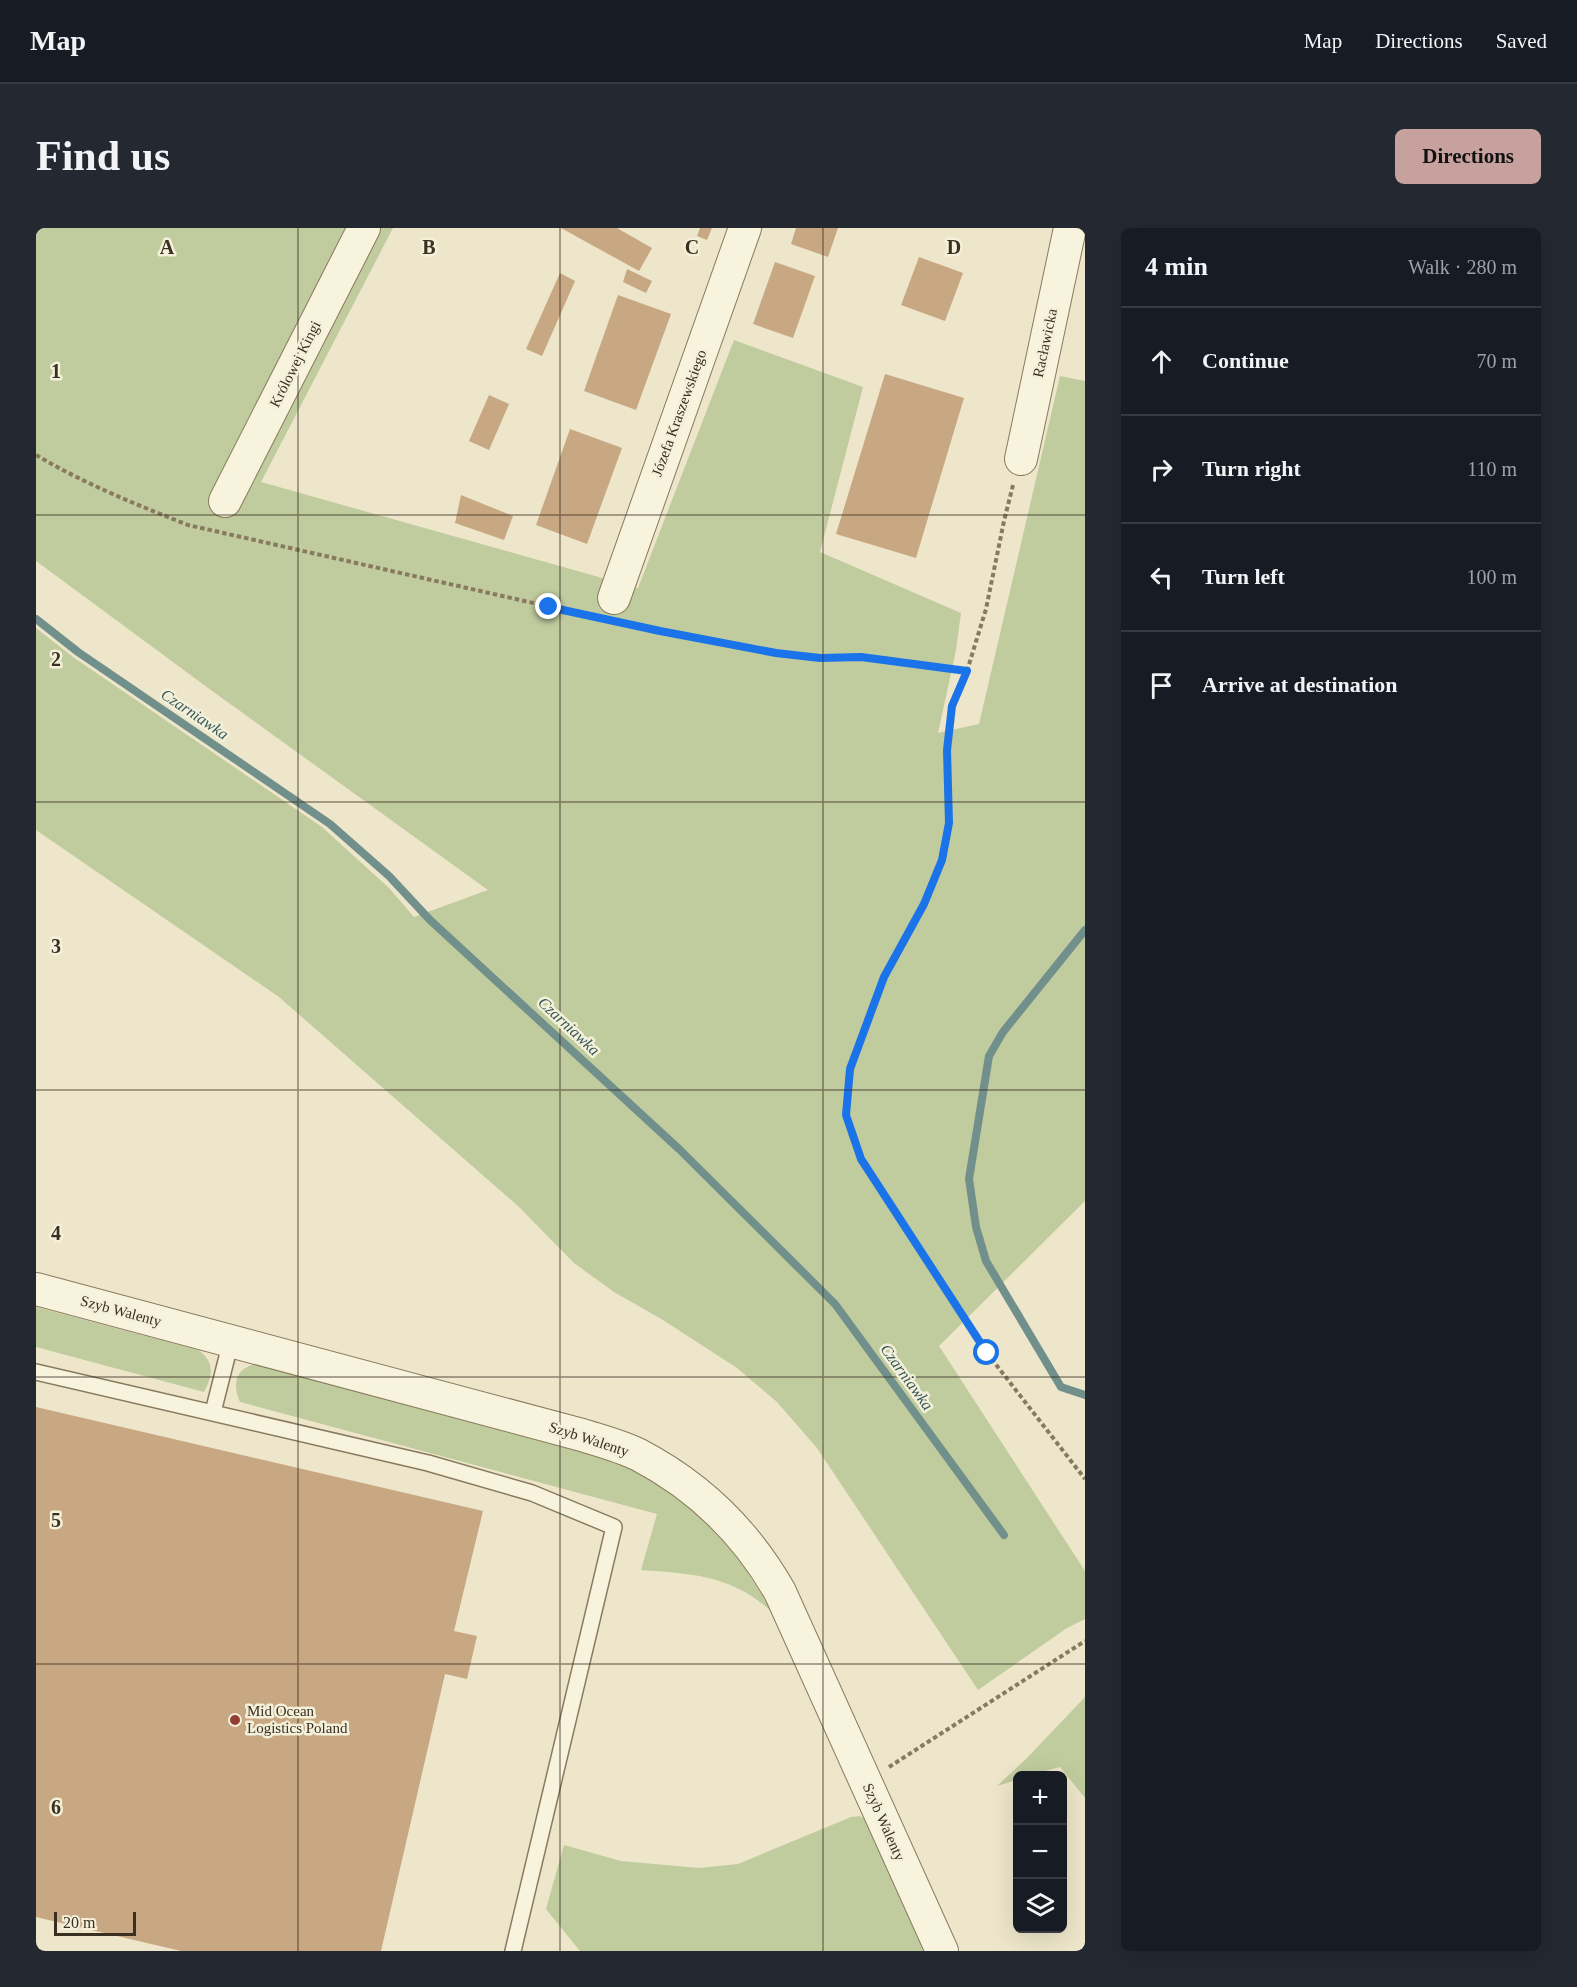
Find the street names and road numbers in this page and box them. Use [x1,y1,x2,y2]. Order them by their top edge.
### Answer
street label: Racławicka [1030,307,1060,379]
street label: Królowej Kingi [266,318,324,410]
street label: Józefa Kraszewskiego [649,347,709,479]
street label: Szyb Walenty [79,1293,164,1330]
street label: Szyb Walenty [547,1419,631,1460]
street label: Szyb Walenty [860,1781,908,1864]

